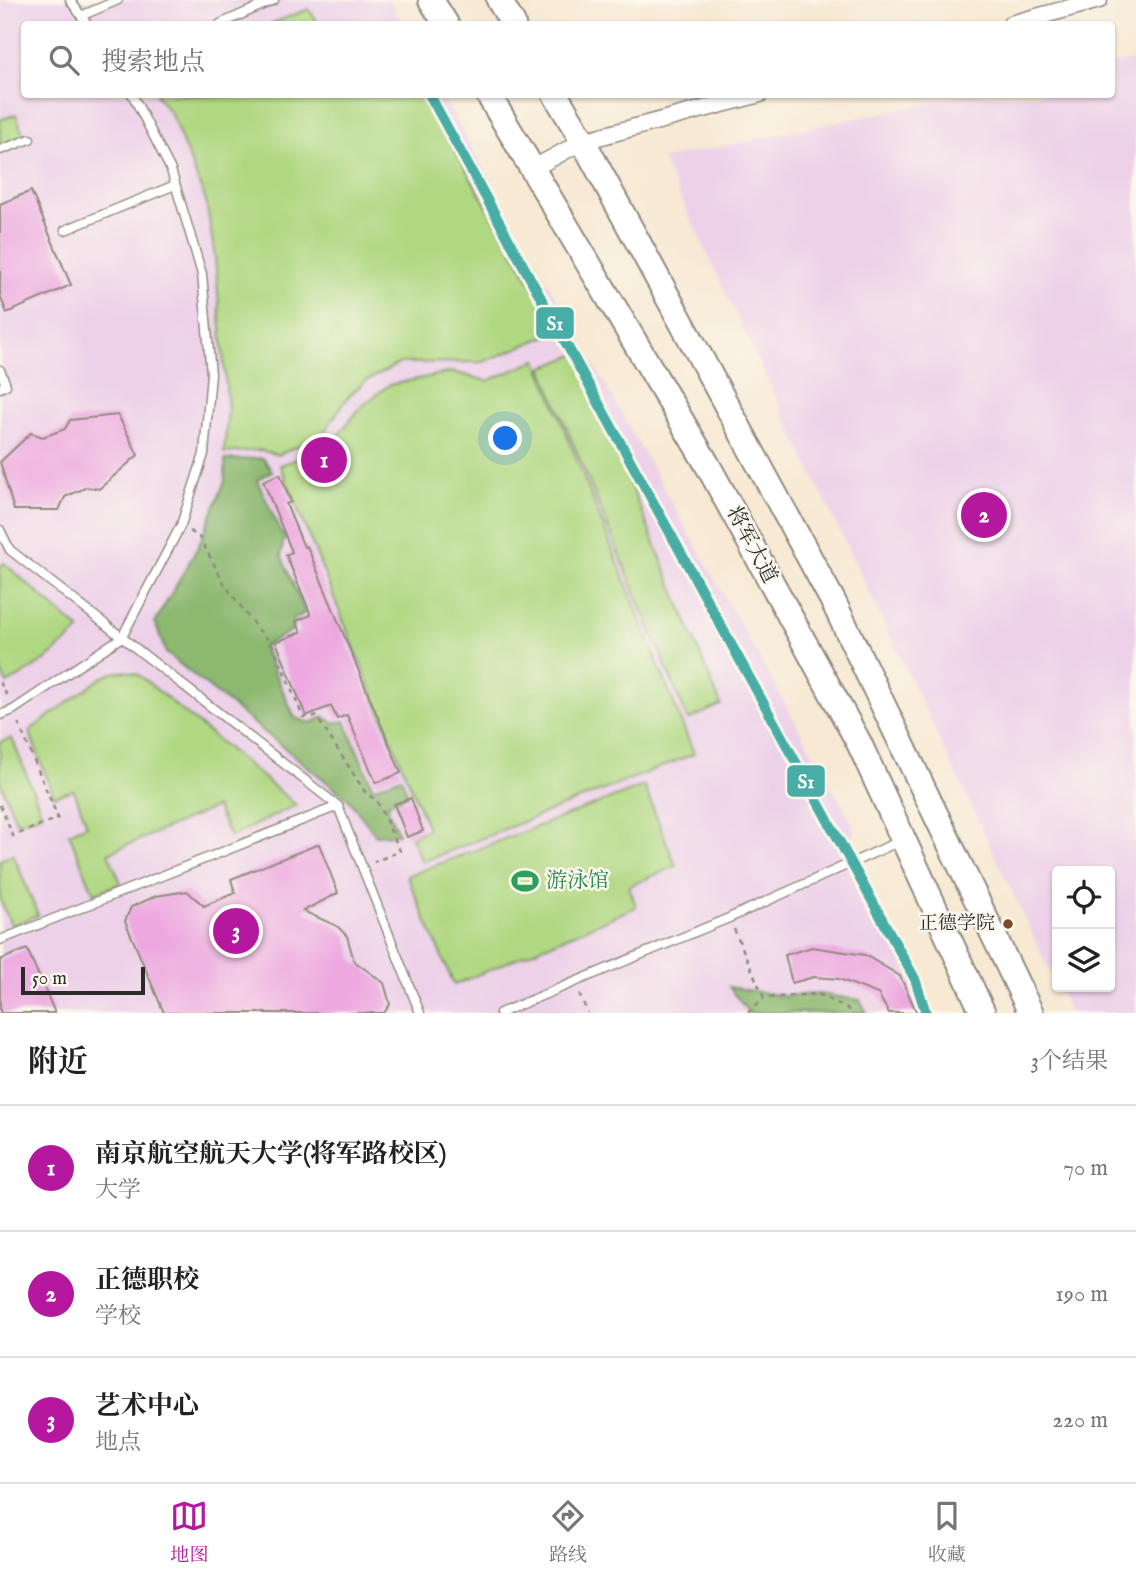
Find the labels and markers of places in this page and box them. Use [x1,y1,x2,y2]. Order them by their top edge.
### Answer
pin: 1 [301,434,347,486]
pin: 2 [961,489,1007,541]
sports icon: 游泳馆 [510,866,540,896]
place label: 游泳馆 [546,868,609,895]
pin: 3 [213,905,259,957]
place label: 正德学院 [919,912,995,936]
marker: 正德学院 [1001,917,1015,931]

